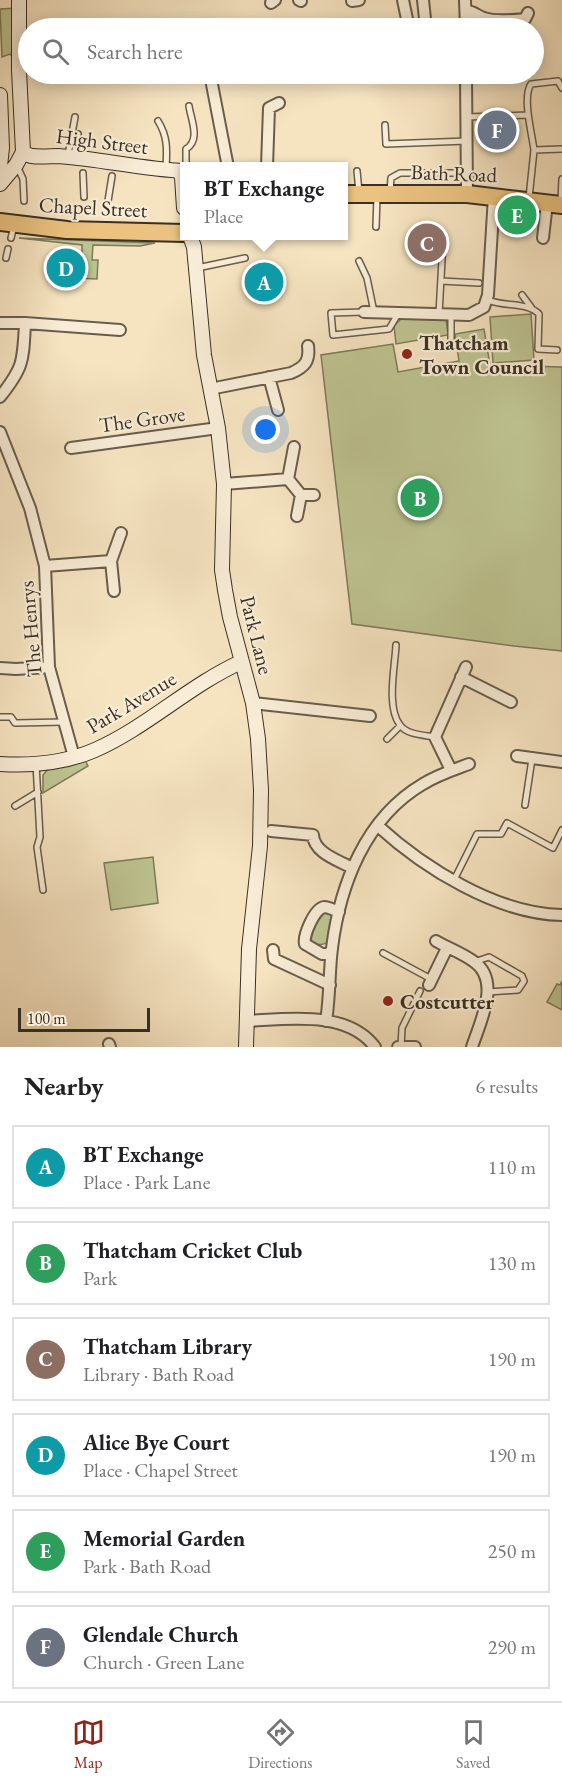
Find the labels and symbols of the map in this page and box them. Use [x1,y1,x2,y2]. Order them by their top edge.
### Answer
pin: F [478,108,516,152]
street label: High Street [54,122,150,160]
street label: Bath Road [410,158,498,188]
street label: Chapel Street [38,191,148,223]
pin: E [498,192,536,238]
pin: C [408,220,446,266]
pin: D [46,246,86,290]
pin: A [244,260,284,304]
place label: Thatcham Town Council [419,329,544,380]
marker: Thatcham Town Council [400,347,414,361]
street label: The Grove [97,400,187,438]
your location [251,415,280,444]
pin: B [400,476,440,520]
street label: The Henrys [12,580,48,678]
street label: Park Lane [234,593,280,677]
street label: Park Avenue [81,665,181,739]
place label: Costcutter [400,988,495,1015]
marker: Costcutter [381,994,395,1008]
scale bar [18,1005,150,1032]

